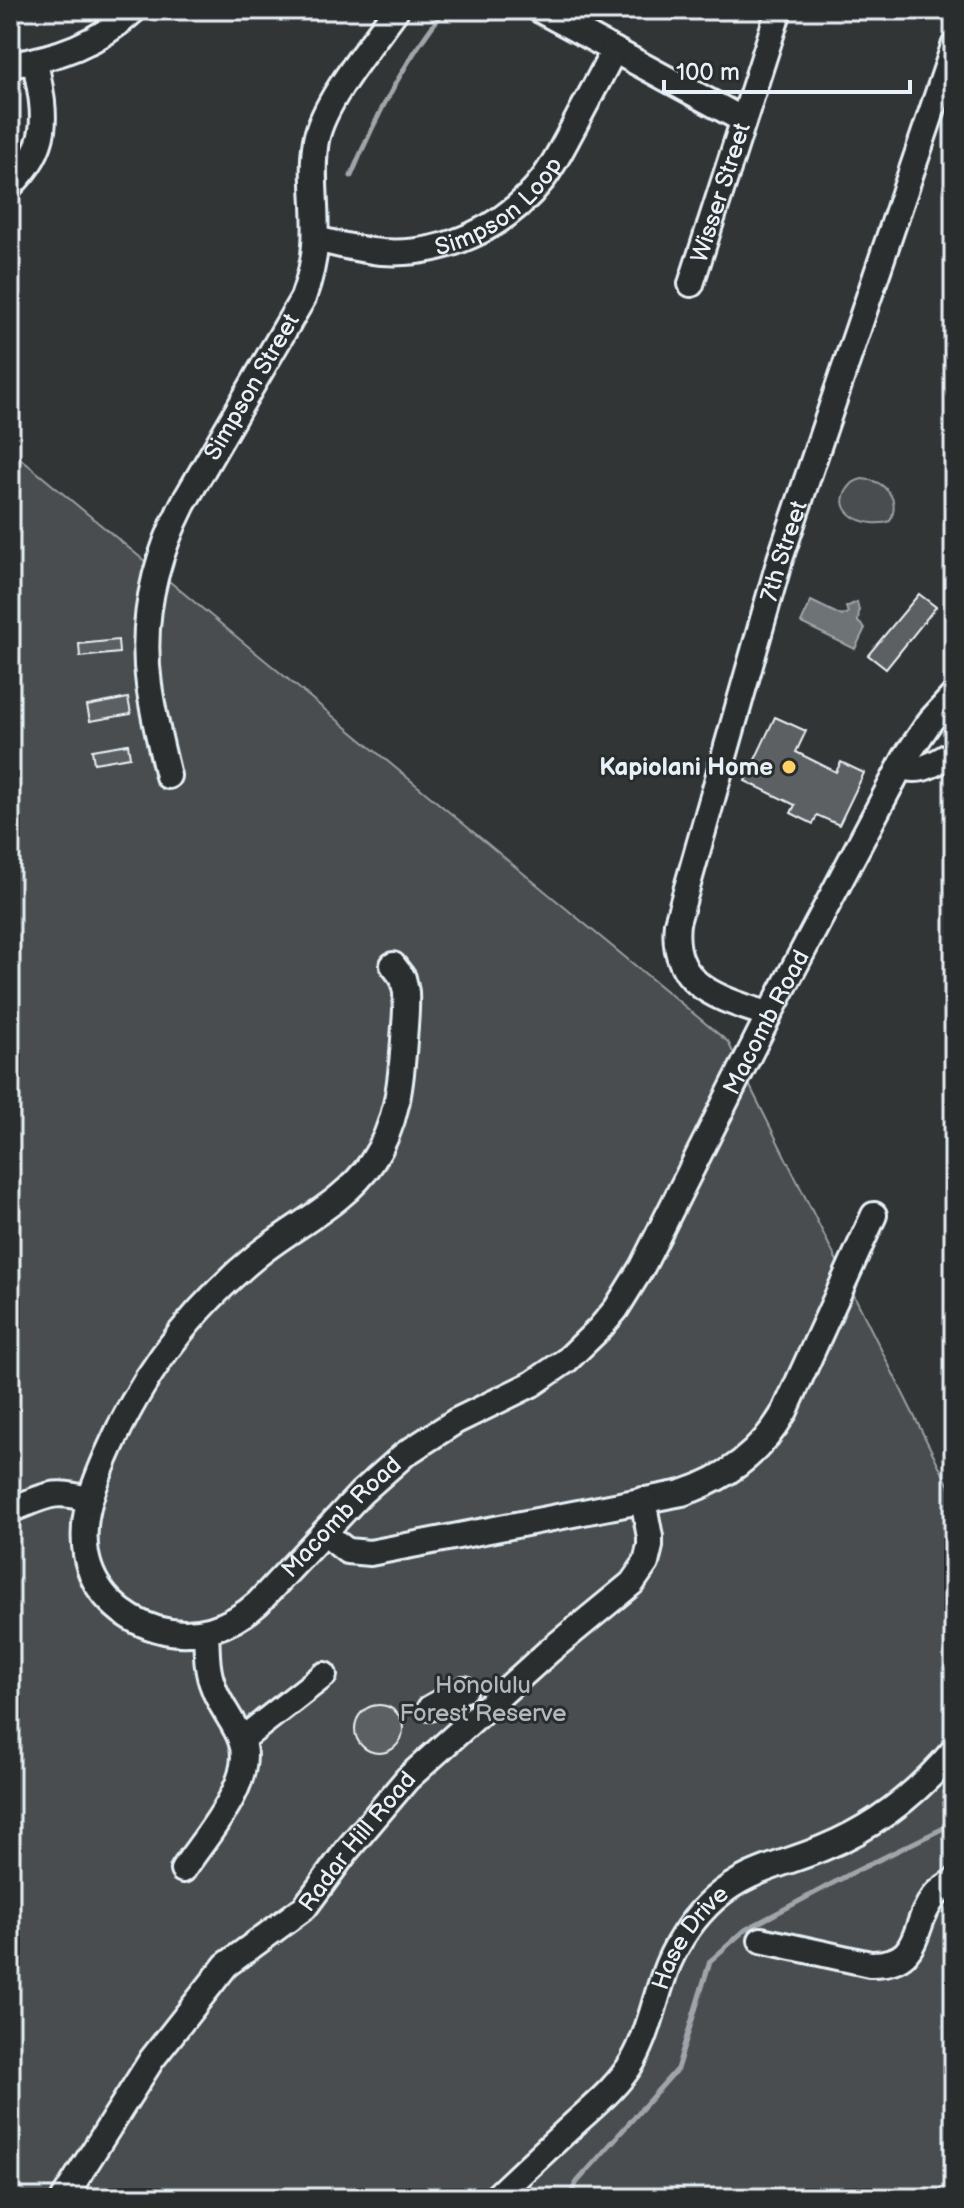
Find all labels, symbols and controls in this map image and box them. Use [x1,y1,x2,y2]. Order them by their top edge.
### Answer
scale bar [664,44,910,94]
text: 100 m [676,58,740,87]
street label: Wisser Street [684,119,757,266]
street label: Simpson Loop [432,152,568,262]
street label: Simpson Street [197,307,306,465]
street label: 7th Street [754,496,813,605]
place label: Kapiolani Home [599,753,773,782]
marker: Kapiolani Home [780,758,798,776]
street label: Macomb Road [717,945,815,1099]
street label: Macomb Road [275,1450,407,1583]
park label: Honolulu Forest Reserve [400,1671,566,1728]
street label: Radar Hill Road [292,1765,422,1917]
street label: Hase Drive [645,1879,734,1993]

